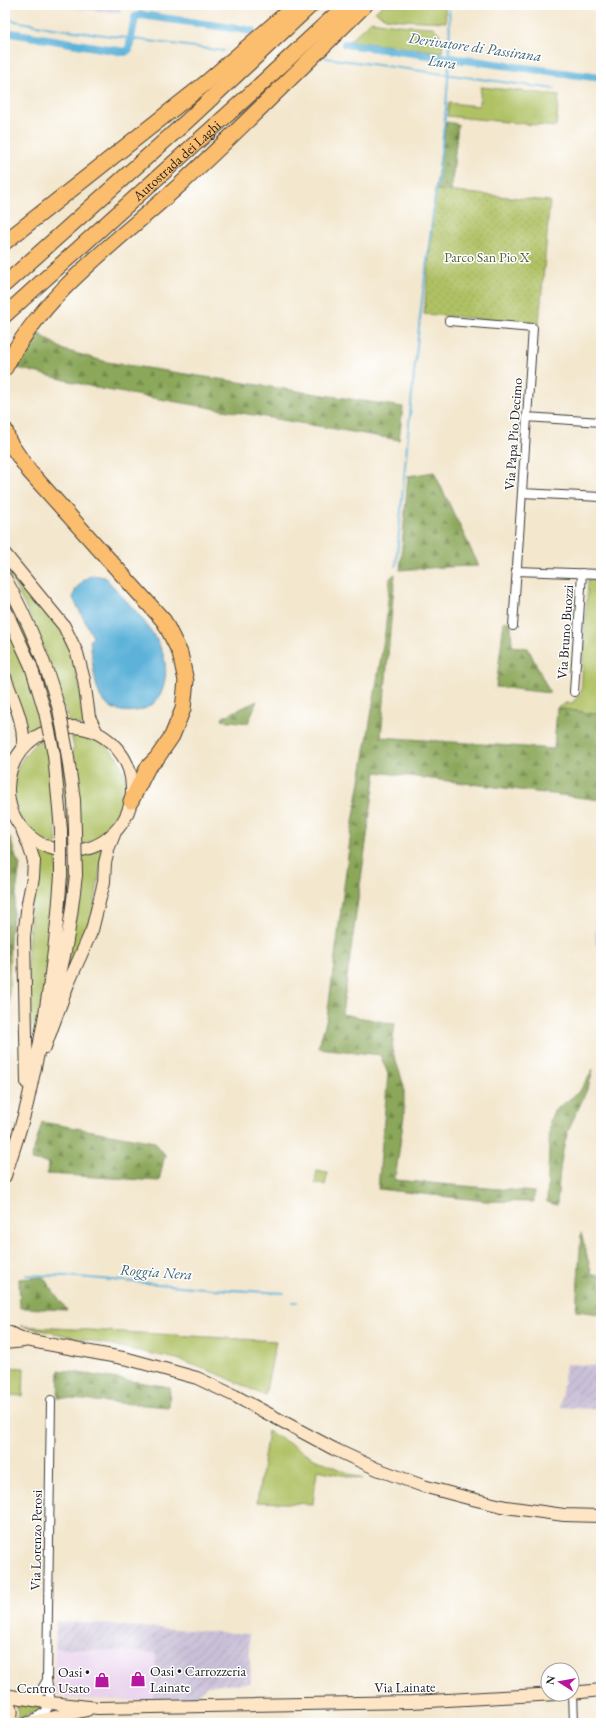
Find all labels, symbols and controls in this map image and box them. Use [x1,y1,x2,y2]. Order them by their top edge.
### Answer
water label: Derivatore di Passirana [406,28,543,65]
water label: Lura [426,50,458,73]
street label: Autostrada dei Laghi [128,116,225,205]
park label: Parco San Pio X [444,248,530,266]
street label: Via Papa Pio Decimo [500,377,526,491]
street label: Via Bruno Buozzi [553,584,577,680]
water label: Roggia Nera [119,1260,193,1284]
street label: Via Lorenzo Perosi [26,1489,46,1590]
place label: Oasi • Carrozzeria Lainate [150,1662,246,1696]
north arrow [540,1662,580,1702]
place label: Oasi • Centro Usato [17,1663,90,1697]
shop icon: Oasi • Carrozzeria Lainate [129,1670,147,1688]
shop icon: Oasi • Centro Usato [93,1671,111,1689]
text: N [542,1674,558,1686]
street label: Via Lainate [374,1677,436,1697]

